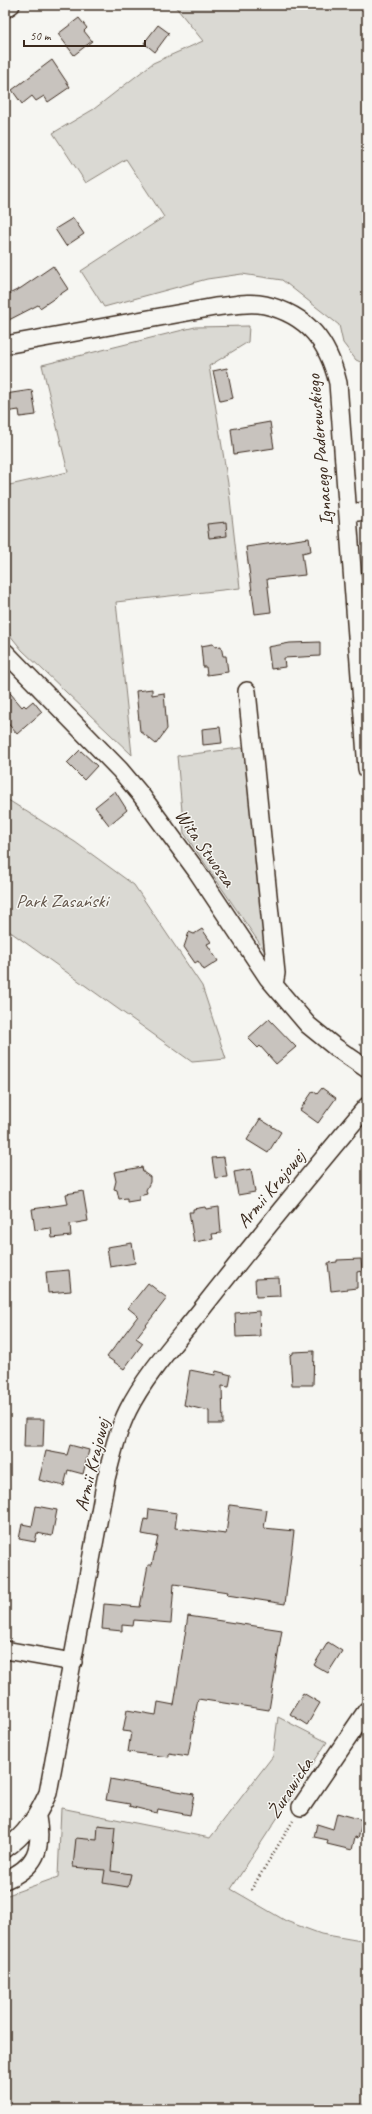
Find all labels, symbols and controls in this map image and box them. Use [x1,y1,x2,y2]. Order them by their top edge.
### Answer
scale bar [24,22,145,48]
text: 50 m [30,28,52,44]
street label: Ignacego Paderewskiego [301,372,339,527]
street label: Wita Stwosza [170,805,241,893]
park label: Park Zasański [16,889,110,913]
street label: Armii Krajowej [232,1144,312,1233]
street label: Armii Krajowej [69,1414,116,1514]
street label: Żurawicka [262,1752,319,1823]

